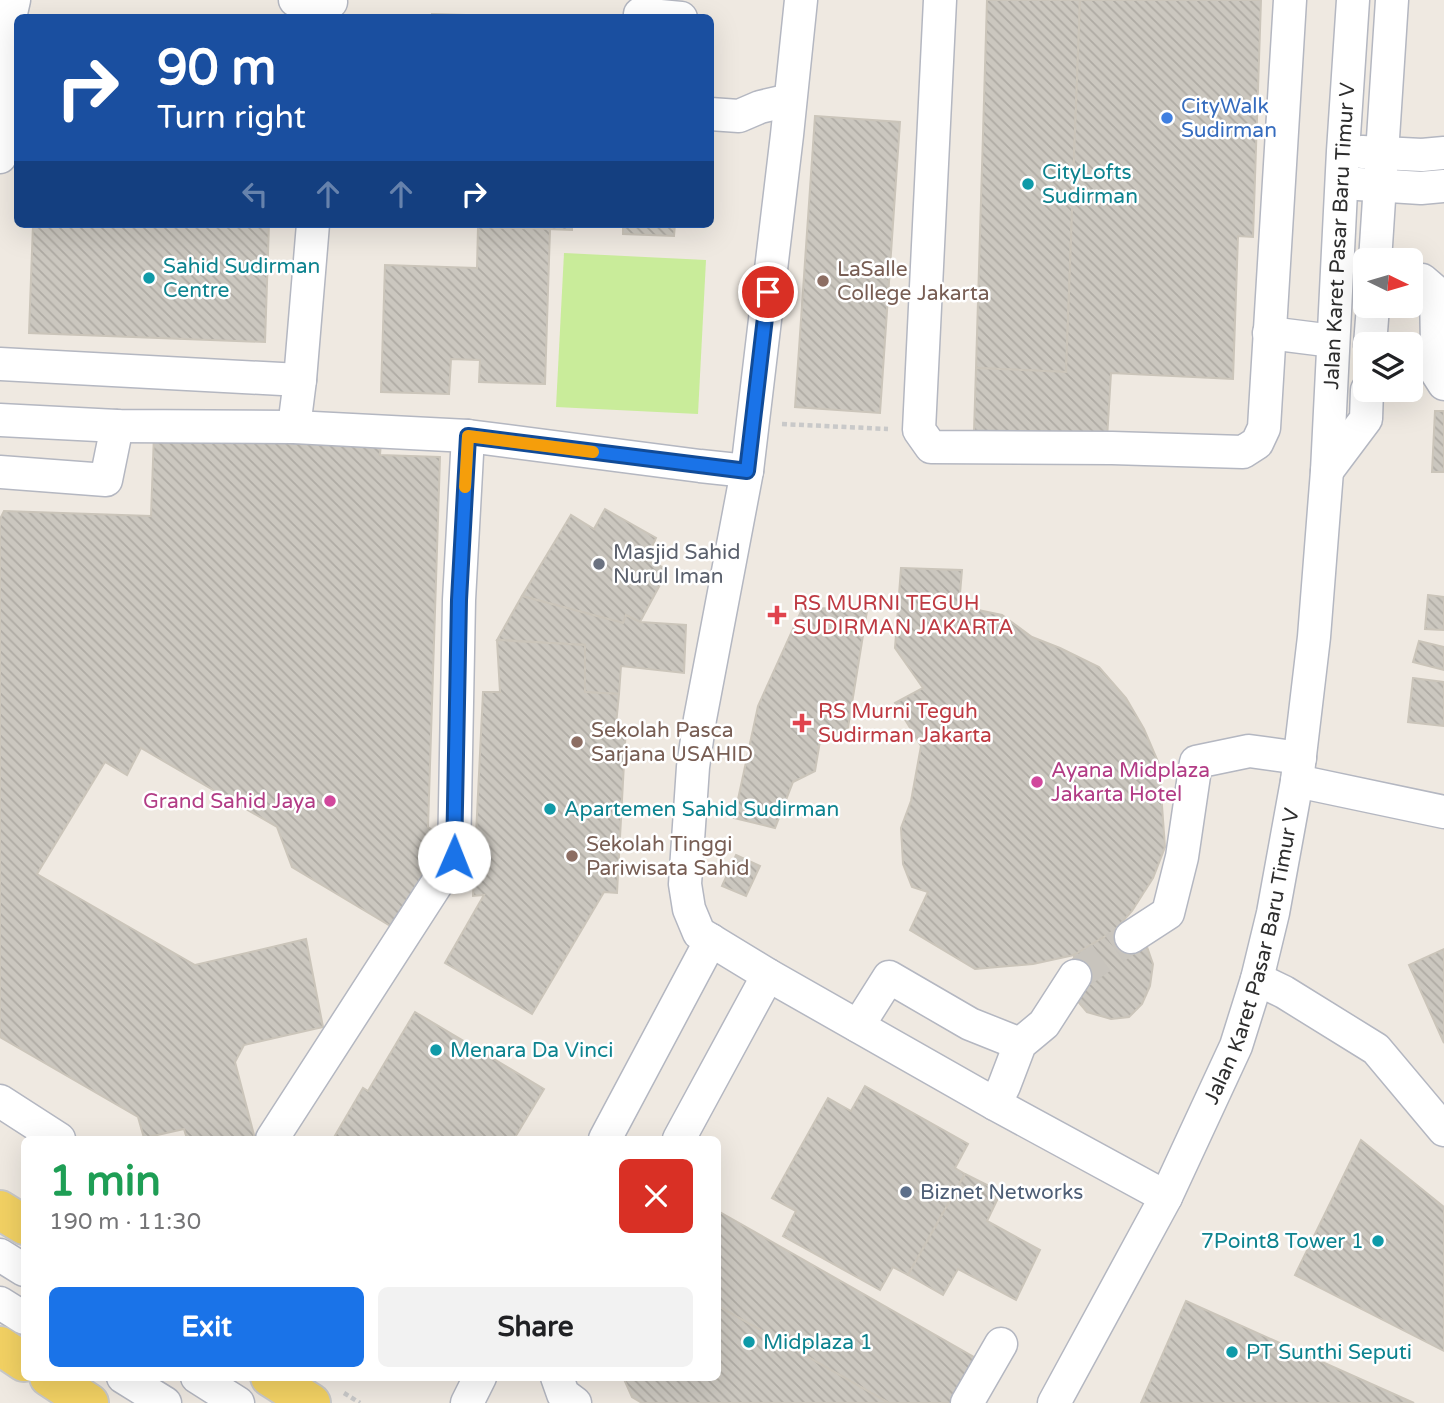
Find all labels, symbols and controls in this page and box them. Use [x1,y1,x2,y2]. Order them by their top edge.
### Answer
text: 90 m [157,39,276,98]
icon: right [42,42,133,133]
street label: Jalan Karet Pasar Baru Timur V [1319,81,1360,390]
place label: CityWalk Sudirman [1181,94,1277,143]
text: Turn right [157,99,306,137]
marker: CityWalk Sudirman [1159,110,1175,126]
place label: CityLofts Sudirman [1042,160,1138,209]
icon: left [236,175,274,213]
icon: ahead [309,175,347,213]
icon: ahead [382,175,420,213]
icon: right [455,175,493,213]
marker: CityLofts Sudirman [1020,176,1036,192]
north arrow [1353,248,1423,318]
map controls [1353,248,1423,402]
place label: Sahid Sudirman Centre [163,254,320,303]
place label: LaSalle College Jakarta [837,257,989,306]
pin [738,262,798,322]
marker: Sahid Sudirman Centre [141,270,157,286]
icon: arrive [749,273,787,311]
marker: LaSalle College Jakarta [815,273,831,289]
button: layers [1353,332,1423,402]
place label: Masjid Sahid Nurul Iman [613,540,740,589]
marker: Masjid Sahid Nurul Iman [591,556,607,572]
place label: RS MURNI TEGUH SUDIRMAN JAKARTA [793,591,1014,640]
marker: RS MURNI TEGUH SUDIRMAN JAKARTA [767,605,787,625]
place label: RS Murni Teguh Sudirman Jakarta [818,699,992,748]
marker: RS Murni Teguh Sudirman Jakarta [792,713,812,733]
place label: Sekolah Pasca Sarjana USAHID [591,718,753,767]
marker: Sekolah Pasca Sarjana USAHID [569,734,585,750]
place label: Ayana Midplaza Jakarta Hotel [1051,758,1210,807]
marker: Ayana Midplaza Jakarta Hotel [1029,774,1045,790]
place label: Grand Sahid Jaya [143,789,316,814]
marker: Grand Sahid Jaya [322,793,338,809]
place label: Apartemen Sahid Sudirman [564,797,839,822]
marker: Apartemen Sahid Sudirman [542,801,558,817]
street label: Jalan Karet Pasar Baru Timur V [1198,805,1304,1108]
position arrow [417,820,491,894]
place label: Sekolah Tinggi Pariwisata Sahid [586,832,749,881]
marker: Sekolah Tinggi Pariwisata Sahid [564,848,580,864]
place label: Menara Da Vinci [450,1038,613,1063]
marker: Menara Da Vinci [428,1042,444,1058]
text: 1 min [49,1156,161,1207]
button: close [619,1159,693,1233]
place label: Biznet Networks [920,1180,1083,1205]
marker: Biznet Networks [898,1184,914,1200]
text: 190 m · 11:30 [49,1208,201,1236]
place label: 7Point8 Tower 1 [1201,1229,1364,1254]
marker: 7Point8 Tower 1 [1370,1233,1386,1249]
button: Exit [49,1287,364,1367]
button: Share [378,1287,693,1367]
place label: Midplaza 1 [763,1330,873,1355]
marker: Midplaza 1 [741,1334,757,1350]
place label: PT Sunthi Seputi [1246,1340,1412,1365]
marker: PT Sunthi Seputi [1224,1344,1240,1360]

